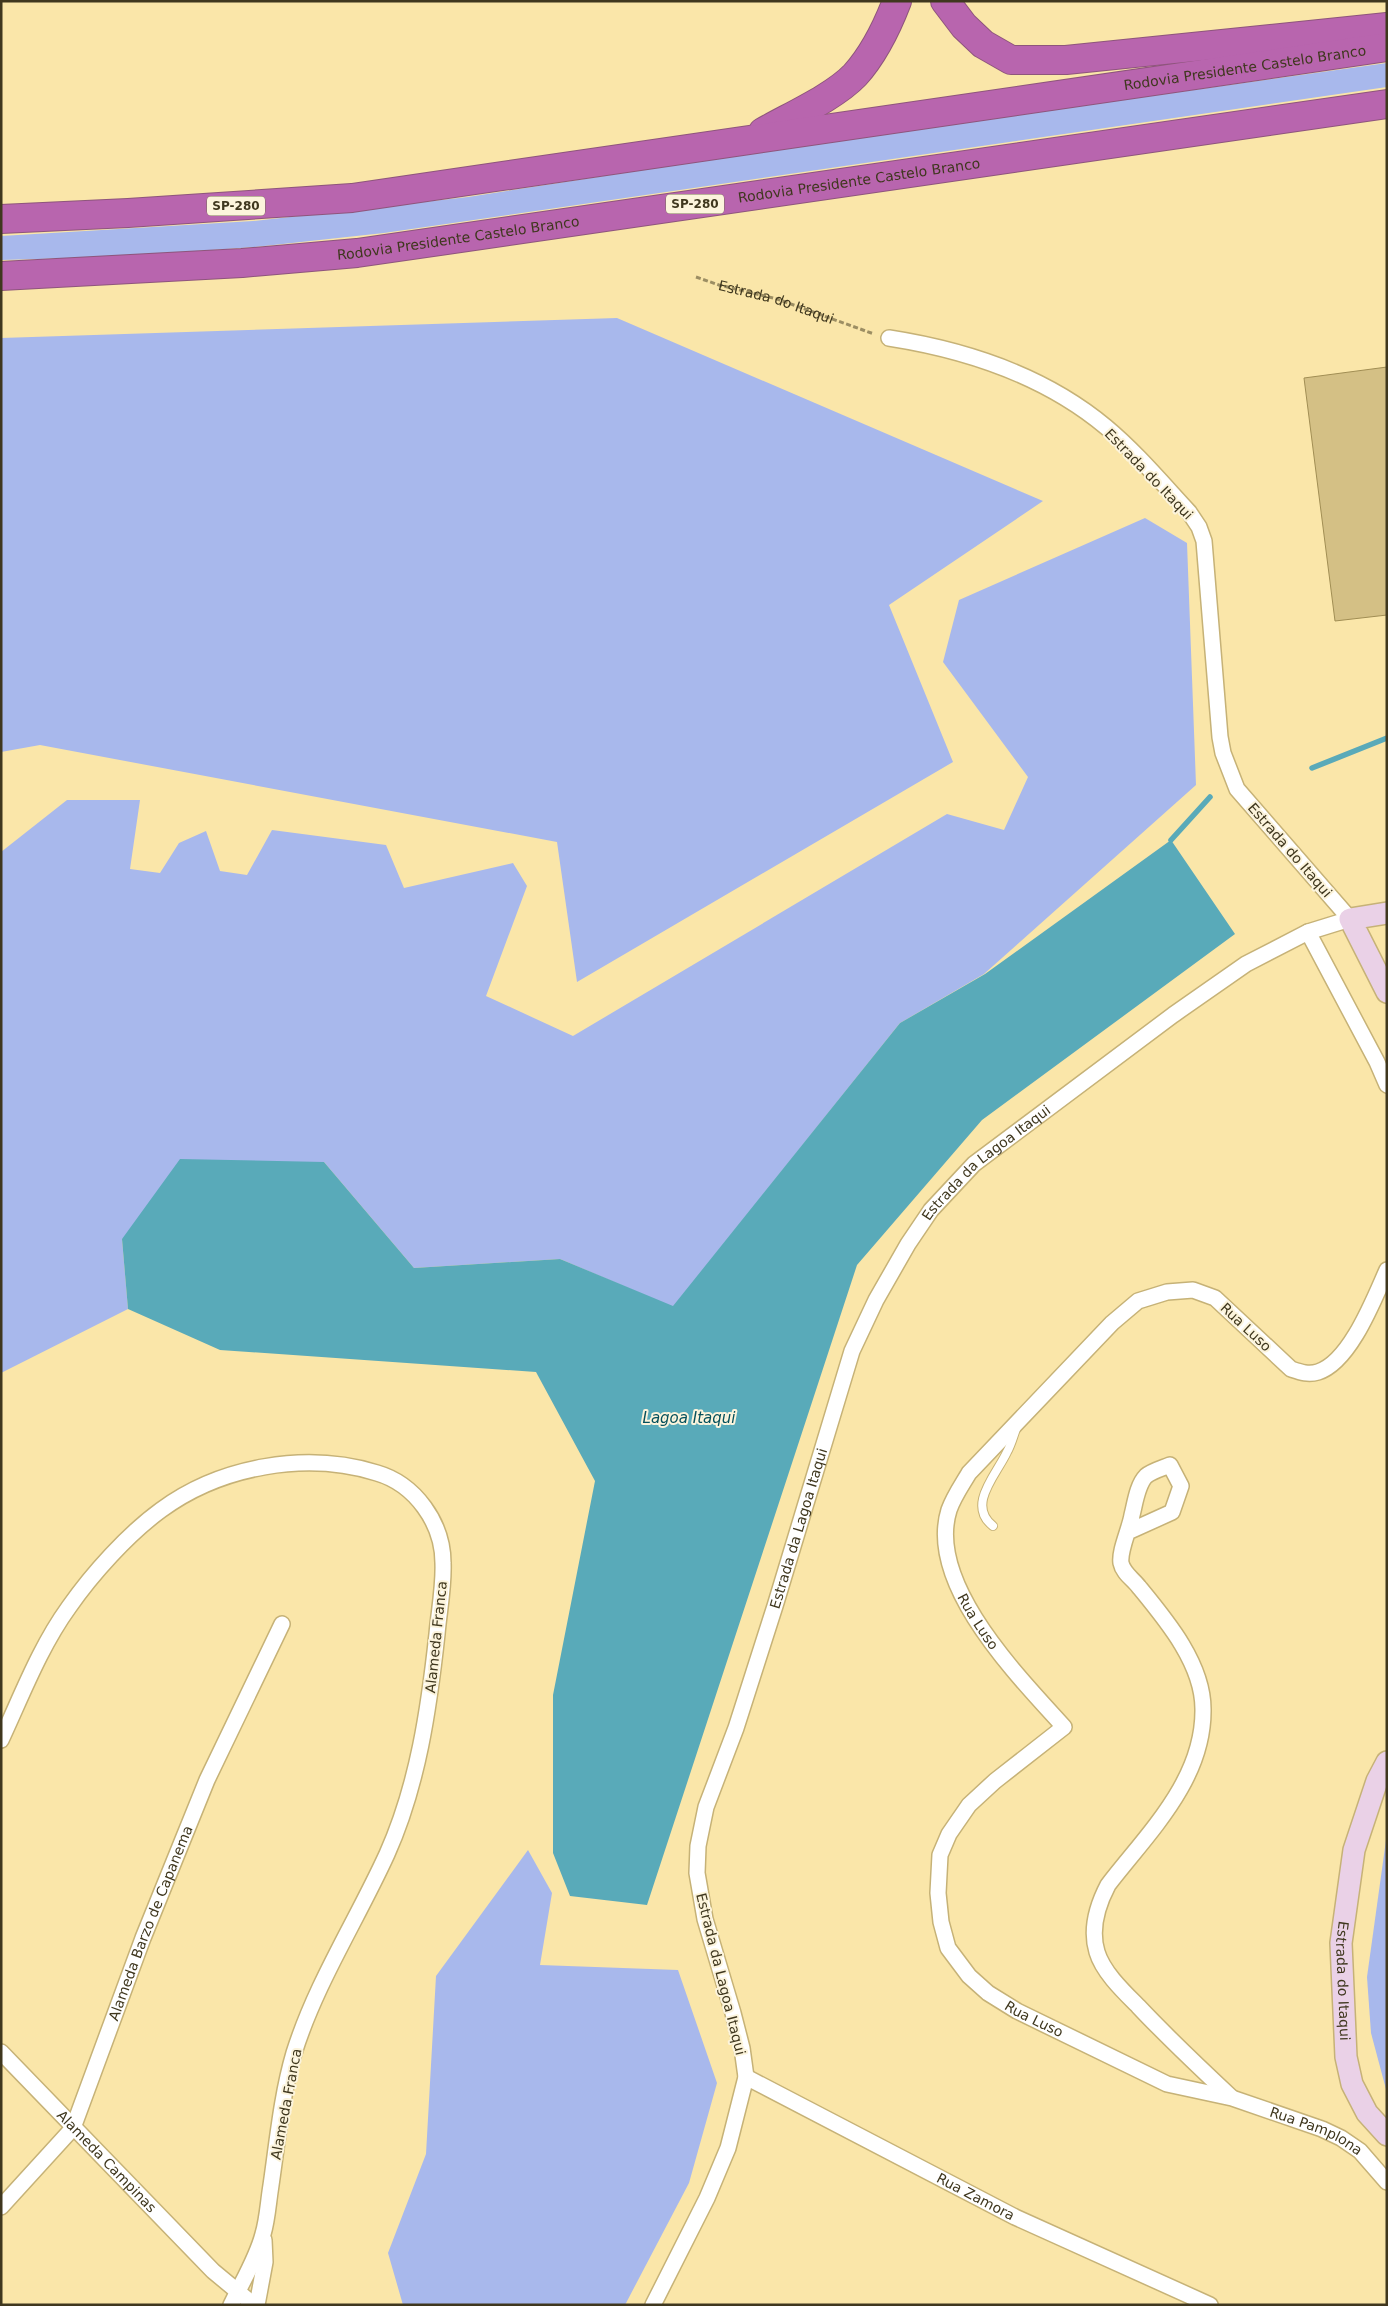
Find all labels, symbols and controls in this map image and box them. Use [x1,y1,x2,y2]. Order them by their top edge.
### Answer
street label: Rodovia Presidente Castelo Branco [1123,42,1367,93]
street label: Rodovia Presidente Castelo Branco [737,155,981,206]
road number: SP-280 [666,194,724,213]
road number: SP-280 [207,197,265,216]
street label: Rodovia Presidente Castelo Branco [336,213,580,263]
street label: Estrada do Itaqui [717,277,836,327]
street label: Estrada do Itaqui [1102,425,1196,523]
street label: Estrada do Itaqui [1245,800,1335,900]
street label: Estrada da Lagoa Itaqui [918,1102,1053,1223]
street label: Rua Luso [1217,1300,1275,1354]
water label: Lagoa Itaqui [643,1409,736,1427]
street label: Estrada da Lagoa Itaqui [767,1446,830,1611]
street label: Alameda Franca [422,1580,450,1694]
street label: Rua Luso [954,1591,1002,1653]
street label: Alameda Barzo de Capanema [105,1823,196,2023]
street label: Estrada da Lagoa Itaqui [693,1891,749,2057]
street label: Estrada do Itaqui [1333,1920,1353,2041]
street label: Rua Luso [1002,1997,1066,2040]
street label: Alameda Franca [267,2047,305,2161]
street label: Rua Pamplona [1268,2104,1365,2158]
street label: Alameda Campinas [54,2107,160,2216]
street label: Rua Zamora [934,2170,1017,2223]

